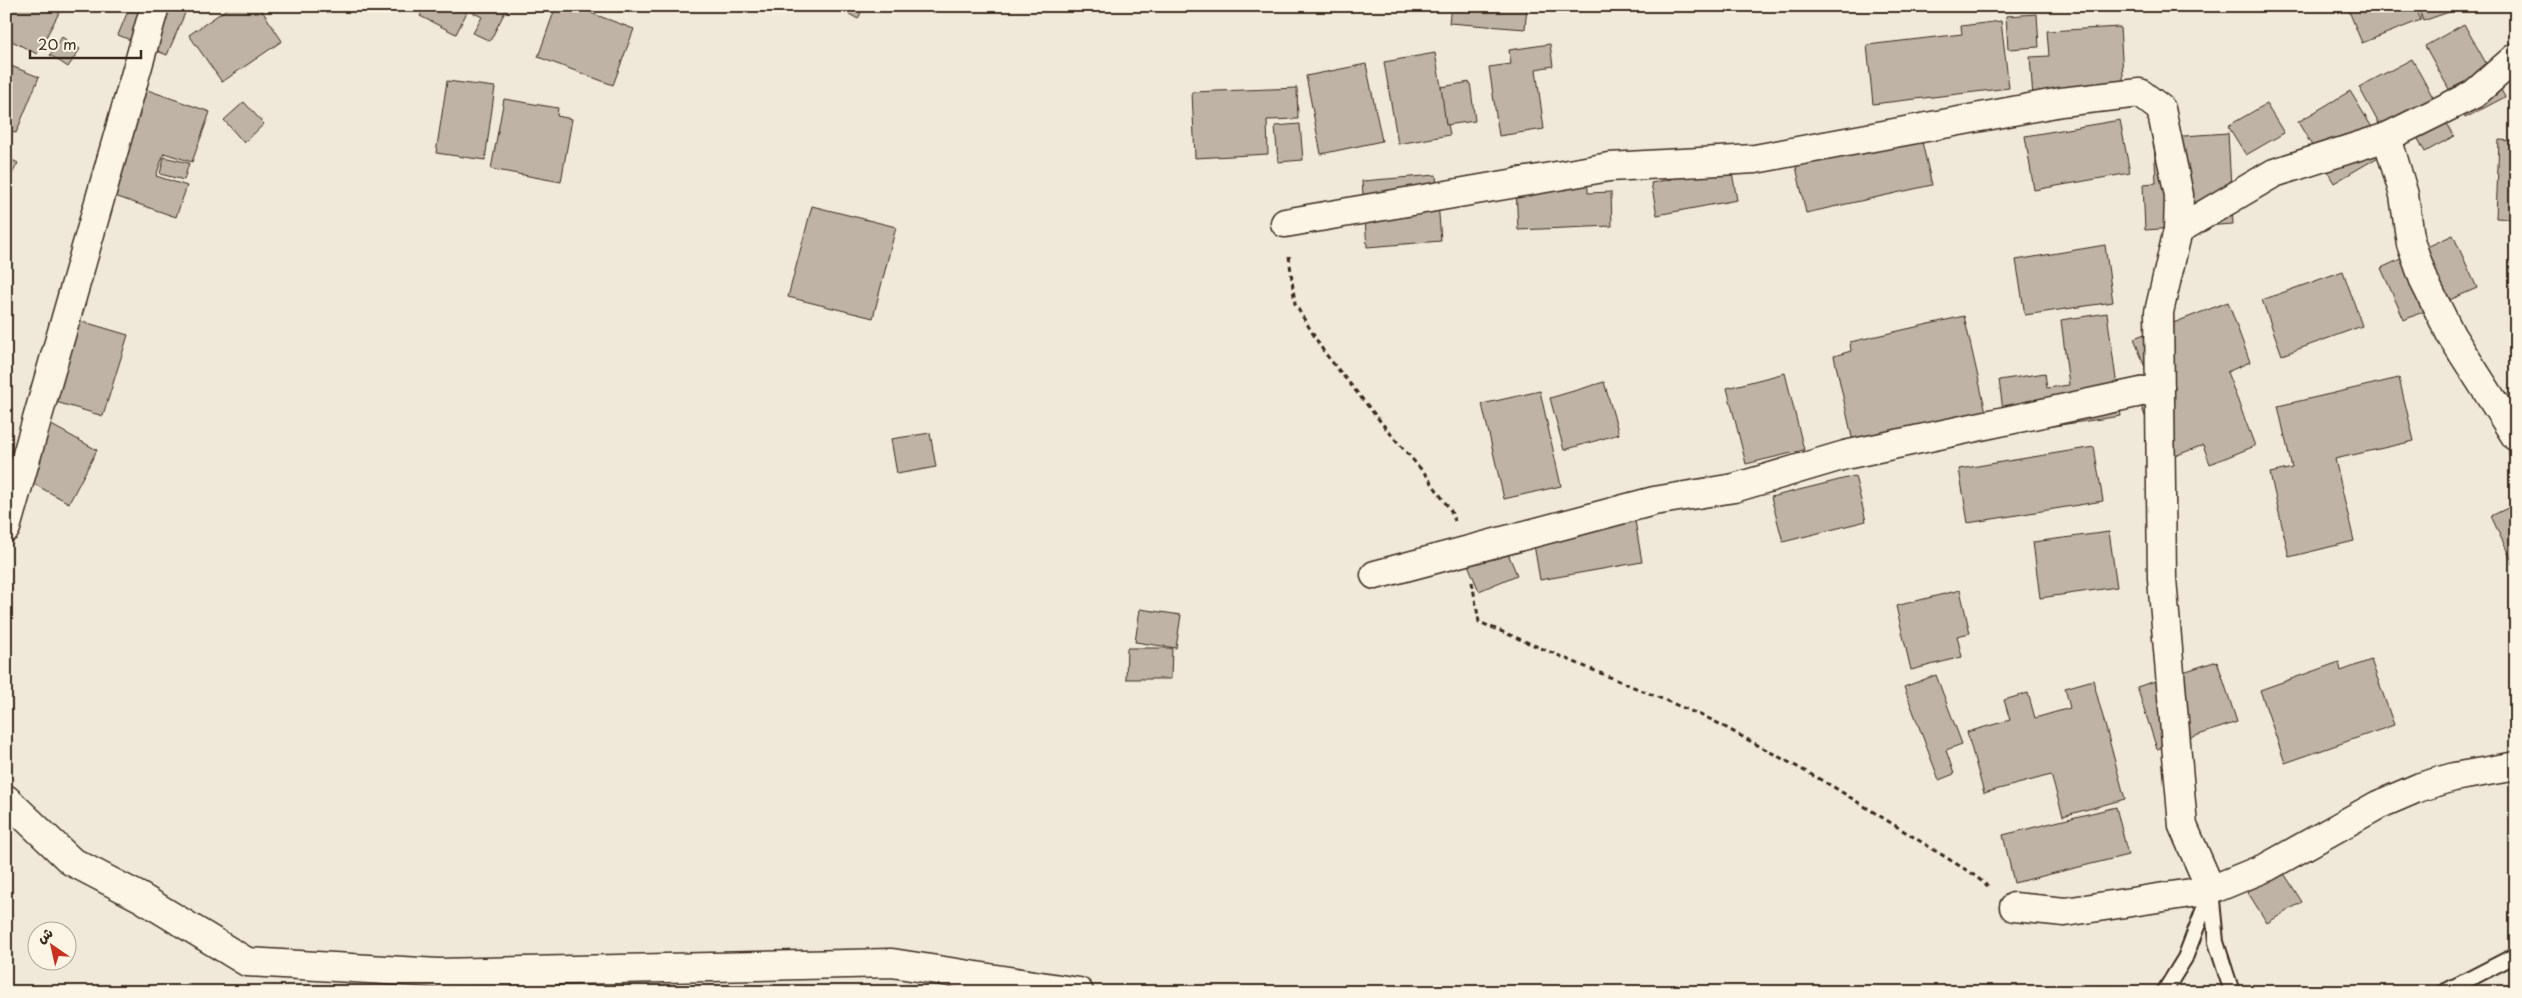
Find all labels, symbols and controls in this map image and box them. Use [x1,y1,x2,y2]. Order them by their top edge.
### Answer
scale bar [30,28,141,60]
text: 20 m [38,32,77,55]
north arrow [28,920,78,970]
text: ش [32,922,57,948]

